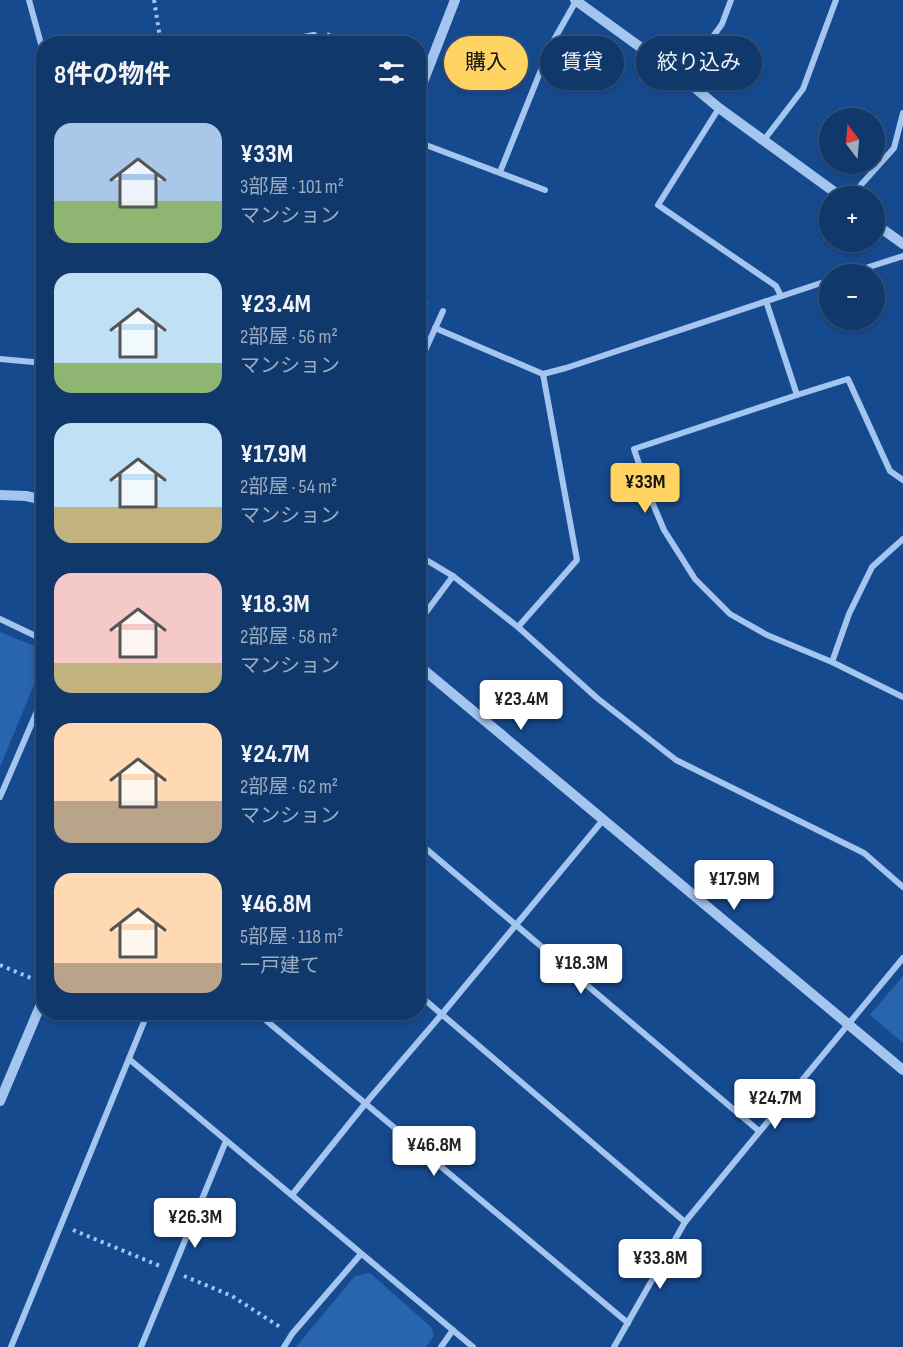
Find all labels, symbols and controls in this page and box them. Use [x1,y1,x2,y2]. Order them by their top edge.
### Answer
chip: 購入 [444,36,528,90]
chip: 賃貸 [540,36,624,90]
chip: 絞り込み [636,36,762,90]
icon: filters [375,56,408,89]
text: 8件の物件 [54,60,170,91]
north arrow [819,108,885,174]
map controls [819,108,885,330]
text: ¥33M [240,139,293,170]
icon: home [102,147,174,219]
text: 3部屋 · 101 m² [240,175,344,199]
button: + [819,186,885,252]
text: マンション [240,204,340,228]
button: − [819,264,885,330]
text: ¥23.4M [240,289,311,320]
icon: home [102,297,174,369]
text: 2部屋 · 56 m² [240,325,338,349]
text: マンション [240,354,340,378]
text: ¥17.9M [240,439,307,470]
icon: home [102,447,174,519]
pin: ¥33M [609,463,681,514]
text: ¥33M [625,470,665,494]
text: 2部屋 · 54 m² [240,475,337,499]
text: マンション [240,504,340,528]
text: ¥18.3M [240,589,310,620]
icon: home [102,597,174,669]
text: 2部屋 · 58 m² [240,625,338,649]
text: マンション [240,654,340,678]
pin: ¥23.4M [472,680,570,731]
text: ¥23.4M [494,687,548,711]
text: ¥24.7M [240,739,309,770]
icon: home [102,747,174,819]
text: 2部屋 · 62 m² [240,775,338,799]
text: マンション [240,804,340,828]
pin: ¥17.9M [685,860,783,911]
text: ¥17.9M [708,867,760,891]
text: ¥46.8M [240,889,311,920]
icon: home [102,897,174,969]
text: 5部屋 · 118 m² [240,925,343,949]
pin: ¥18.3M [532,944,630,995]
text: ¥18.3M [554,951,608,975]
text: 一戸建て [240,954,320,978]
pin: ¥24.7M [726,1079,824,1130]
text: ¥24.7M [748,1086,802,1110]
pin: ¥46.8M [385,1126,483,1177]
text: ¥46.8M [407,1133,461,1157]
pin: ¥26.3M [146,1198,244,1249]
text: ¥26.3M [168,1205,222,1229]
pin: ¥33.8M [611,1239,709,1290]
text: ¥33.8M [633,1246,687,1270]

